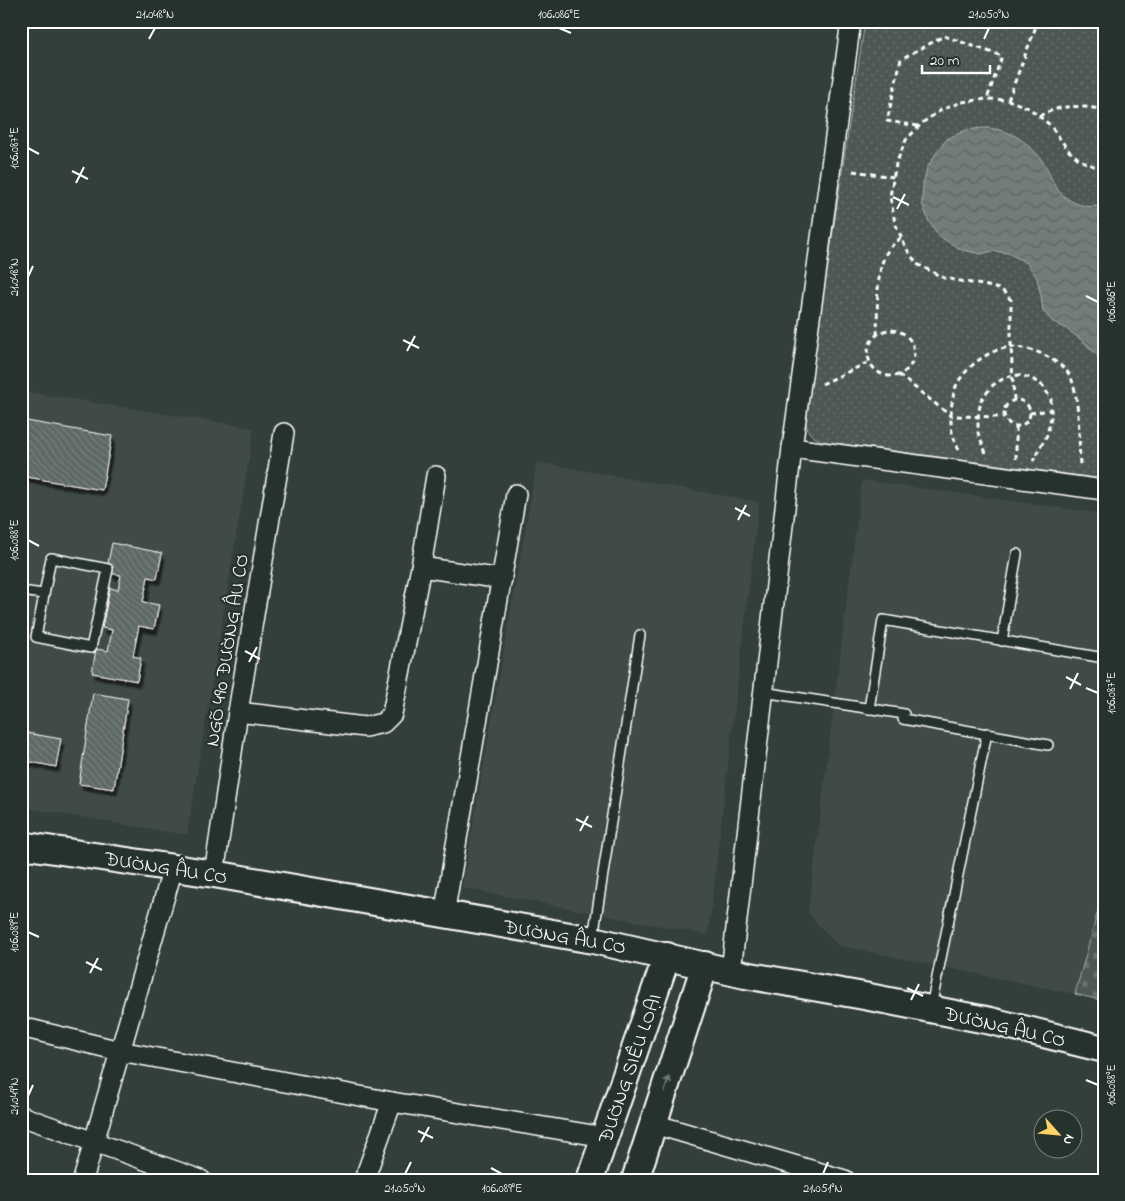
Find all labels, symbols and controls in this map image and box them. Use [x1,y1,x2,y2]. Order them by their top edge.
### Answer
text: 21.048°N [136,6,174,24]
text: 106.086°E [538,6,580,24]
text: 21.050°N [969,6,1009,24]
scale bar [922,42,990,74]
text: 20 m [930,50,960,72]
text: 106.087°E [6,127,24,169]
text: 21.048°N [6,258,24,296]
text: 106.086°E [1103,281,1121,323]
text: 106.088°E [6,519,24,561]
street label: NGÕ 490 ĐƯỜNG ÂU CƠ [199,552,258,749]
text: 106.087°E [1103,672,1121,714]
street label: ĐƯỜNG ÂU CƠ [101,845,229,893]
text: 106.089°E [6,912,24,952]
street label: ĐƯỜNG ÂU CƠ [500,913,628,964]
street label: ĐƯỜNG SIÊU LOẠI [592,990,671,1148]
street label: ĐƯỜNG ÂU CƠ [940,1000,1068,1057]
text: 106.088°E [1103,1064,1121,1106]
one-way arrow [663,1076,672,1092]
text: 21.049°N [6,1077,24,1115]
north arrow [1032,1108,1082,1158]
text: N [1057,1130,1080,1148]
text: 21.050°N [385,1180,425,1198]
text: 106.089°E [482,1180,522,1198]
text: 21.051°N [803,1180,843,1198]

